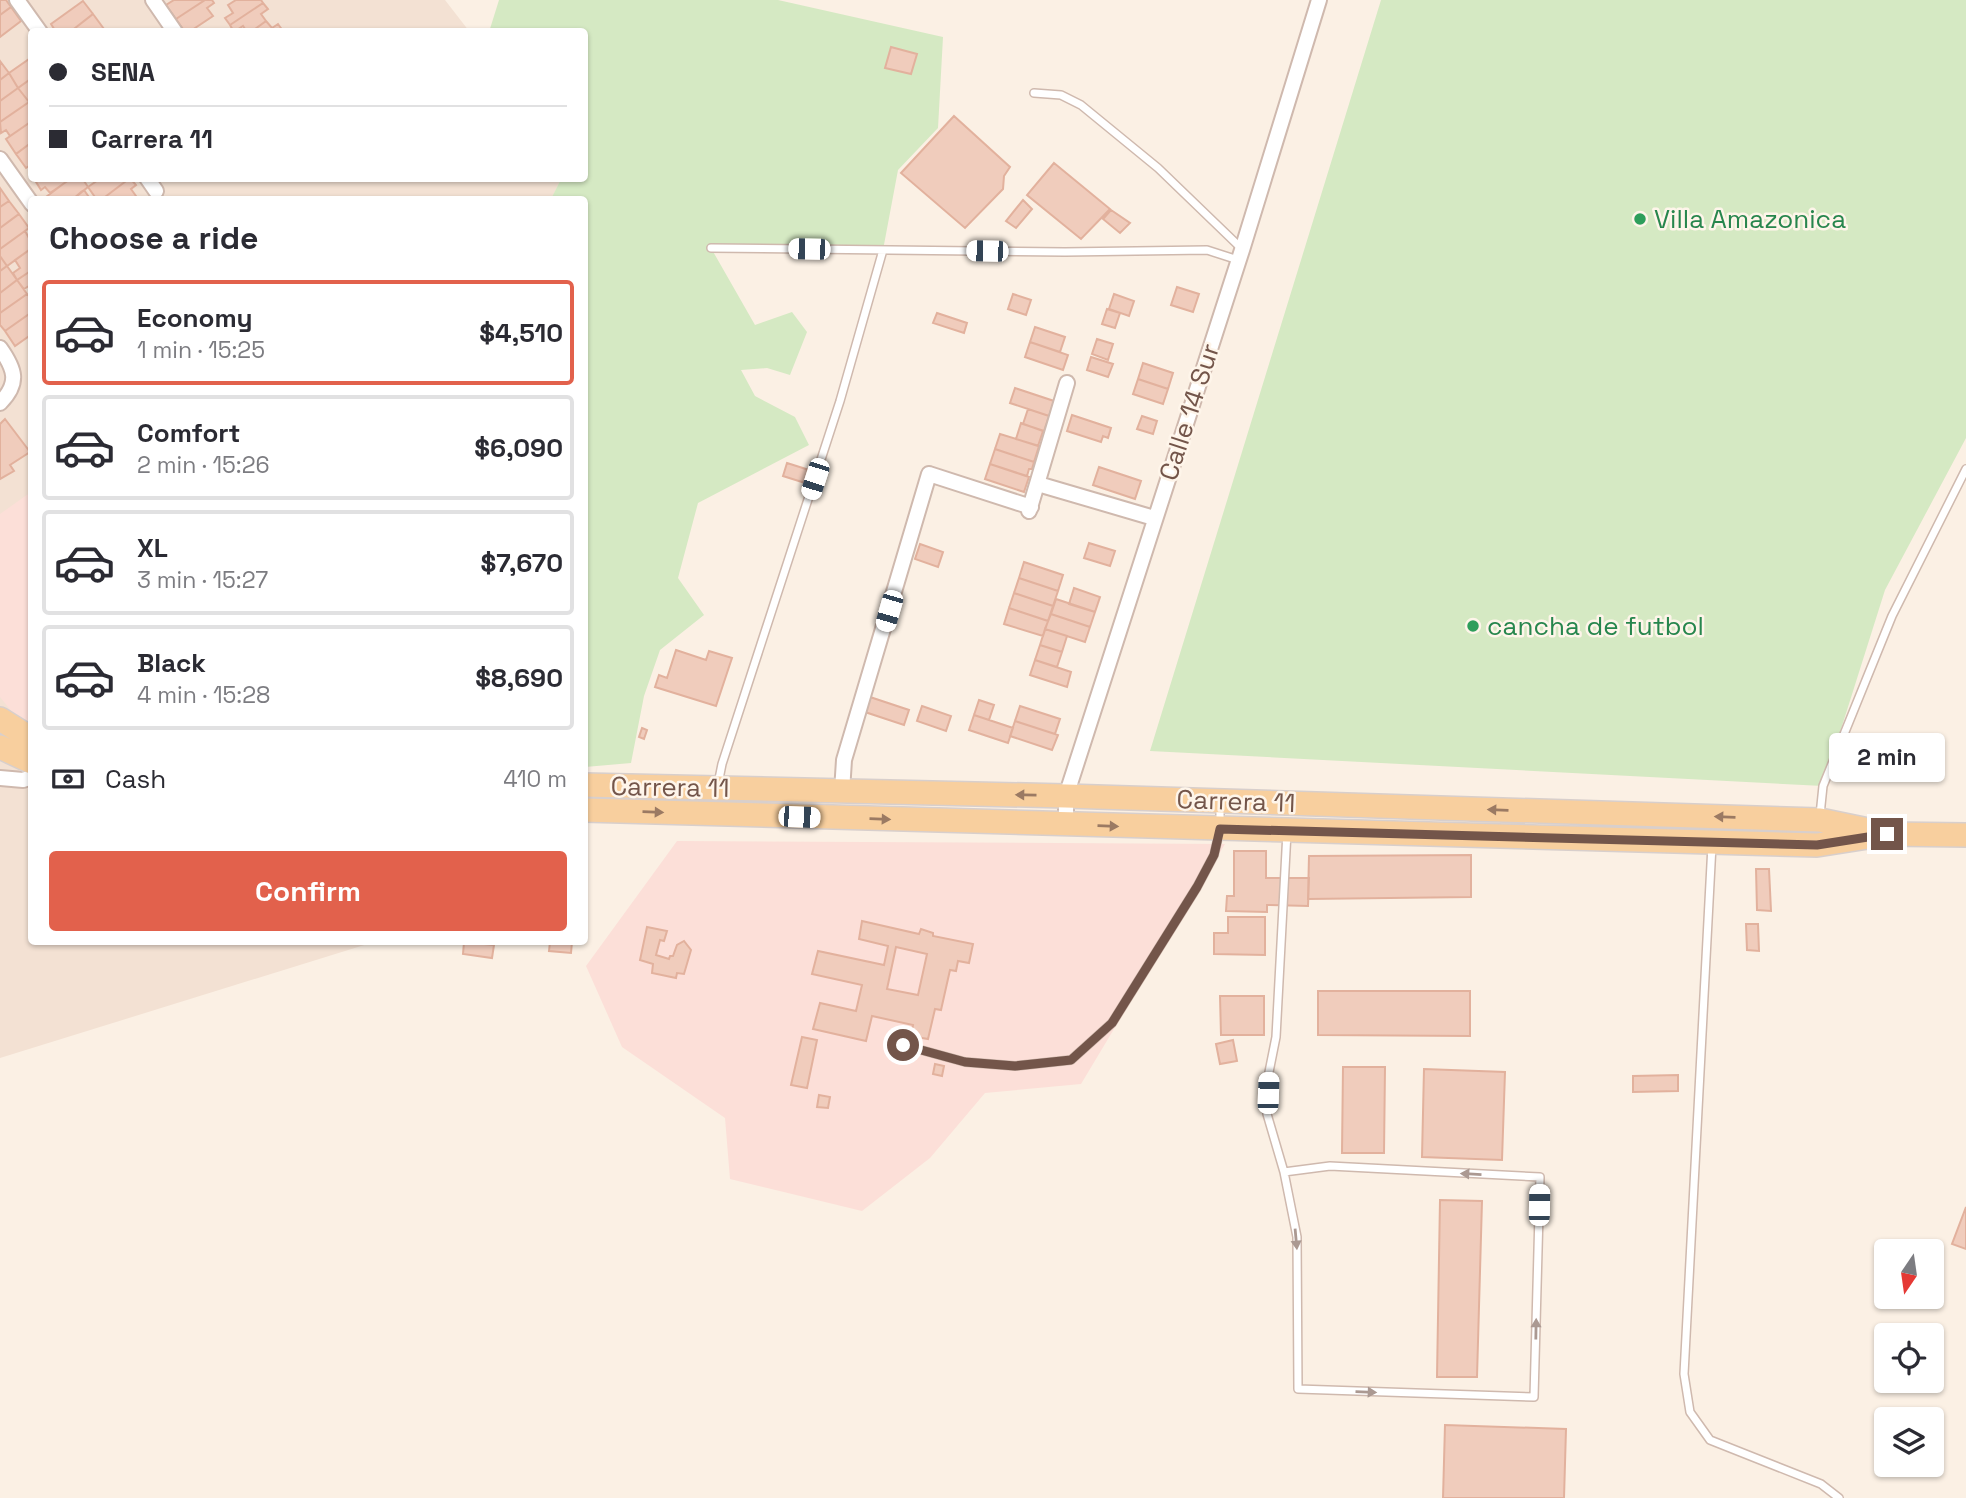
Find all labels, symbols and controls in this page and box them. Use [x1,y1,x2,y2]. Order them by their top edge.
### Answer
text: SENA [91,55,155,89]
text: Carrera 11 [91,122,213,156]
place label: Villa Amazonica [1654,202,1846,236]
marker: Villa Amazonica [1632,211,1648,227]
text: Choose a ride [49,218,259,258]
car [788,238,831,260]
car [966,240,1009,262]
icon: car [53,301,116,364]
text: Economy [137,301,253,335]
text: $4,510 [479,316,563,350]
text: 1 min · 15:25 [137,335,265,365]
street label: Calle 14 Sur [1151,339,1227,485]
icon: car [53,416,116,479]
text: Comfort [137,416,240,450]
text: $6,090 [474,431,563,465]
text: 2 min · 15:26 [137,450,270,480]
car [799,456,832,502]
icon: car [53,531,116,594]
text: XL [137,531,168,565]
text: $7,670 [480,546,563,580]
text: 3 min · 15:27 [137,565,268,595]
car [874,588,905,634]
place label: cancha de futbol [1487,609,1704,643]
marker: cancha de futbol [1465,618,1481,634]
icon: car [53,646,116,709]
text: Black [137,646,206,680]
text: $8,690 [475,661,563,695]
text: 4 min · 15:28 [137,680,270,710]
callout: 2 min [1829,732,1945,782]
text: 2 min [1857,742,1917,772]
icon: cash [49,760,87,798]
text: Cash [105,762,166,796]
text: 410 m [503,764,567,794]
street label: Carrera 11 [610,769,730,805]
street label: Carrera 11 [1176,782,1296,820]
one-way arrow [1014,789,1036,801]
one-way arrow [1487,804,1509,815]
car [778,806,821,828]
one-way arrow [642,807,664,818]
one-way arrow [1714,811,1736,822]
one-way arrow [869,813,891,825]
route end [1871,818,1903,850]
one-way arrow [1097,820,1119,831]
button: Confirm [49,851,567,931]
route start [887,1029,919,1061]
car [1257,1072,1280,1114]
one-way arrow [1460,1168,1482,1179]
car [1529,1184,1550,1226]
one-way arrow [1291,1228,1302,1250]
north arrow [1874,1239,1944,1309]
map controls [1874,1239,1944,1477]
one-way arrow [1530,1317,1541,1339]
button: locate [1874,1323,1944,1393]
one-way arrow [1356,1386,1378,1397]
button: layers [1874,1407,1944,1477]

